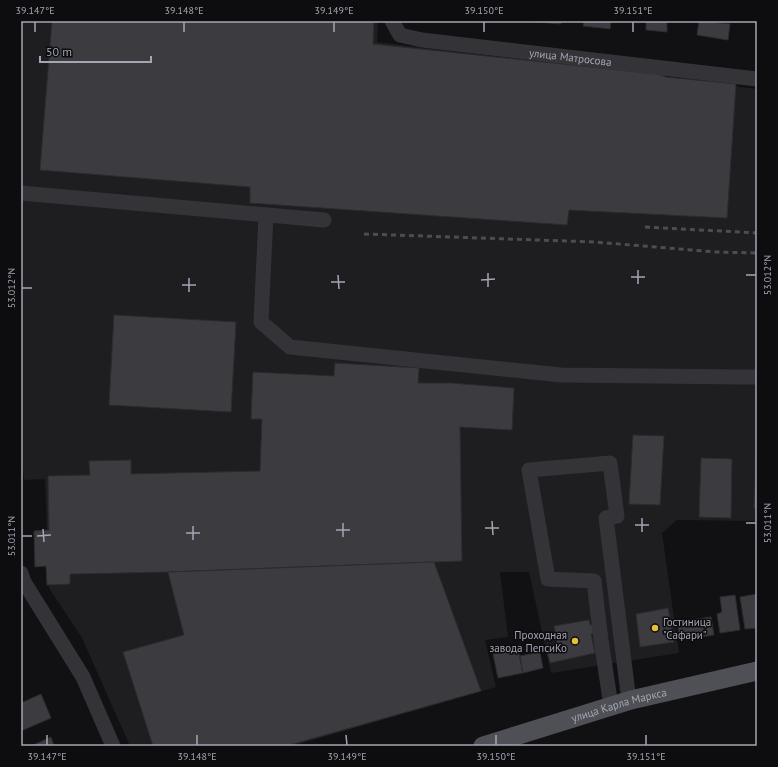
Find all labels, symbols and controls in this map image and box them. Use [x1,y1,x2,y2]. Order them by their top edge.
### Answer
text: 39.147°E [16,4,55,17]
text: 39.148°E [165,4,204,17]
text: 39.149°E [315,4,354,17]
text: 39.150°E [465,4,504,17]
text: 39.151°E [614,4,653,17]
scale bar [40,38,151,64]
text: 50 m [46,44,72,59]
street label: улица Матросова [528,46,612,69]
text: 53.012°N [761,255,774,295]
text: 53.012°N [5,268,18,308]
text: 53.011°N [761,503,774,543]
text: 53.011°N [5,516,18,556]
place label: Гостиница "Сафари" [663,615,711,642]
marker: Гостиница "Сафари" [650,623,660,633]
place label: Проходная завода ПепсиКо [489,628,567,655]
marker: Проходная завода ПепсиКо [570,636,580,646]
street label: улица Карла Маркса [569,685,668,725]
text: 39.147°E [28,750,67,763]
text: 39.148°E [178,750,217,763]
text: 39.149°E [328,750,367,763]
text: 39.150°E [477,750,516,763]
text: 39.151°E [627,750,666,763]

